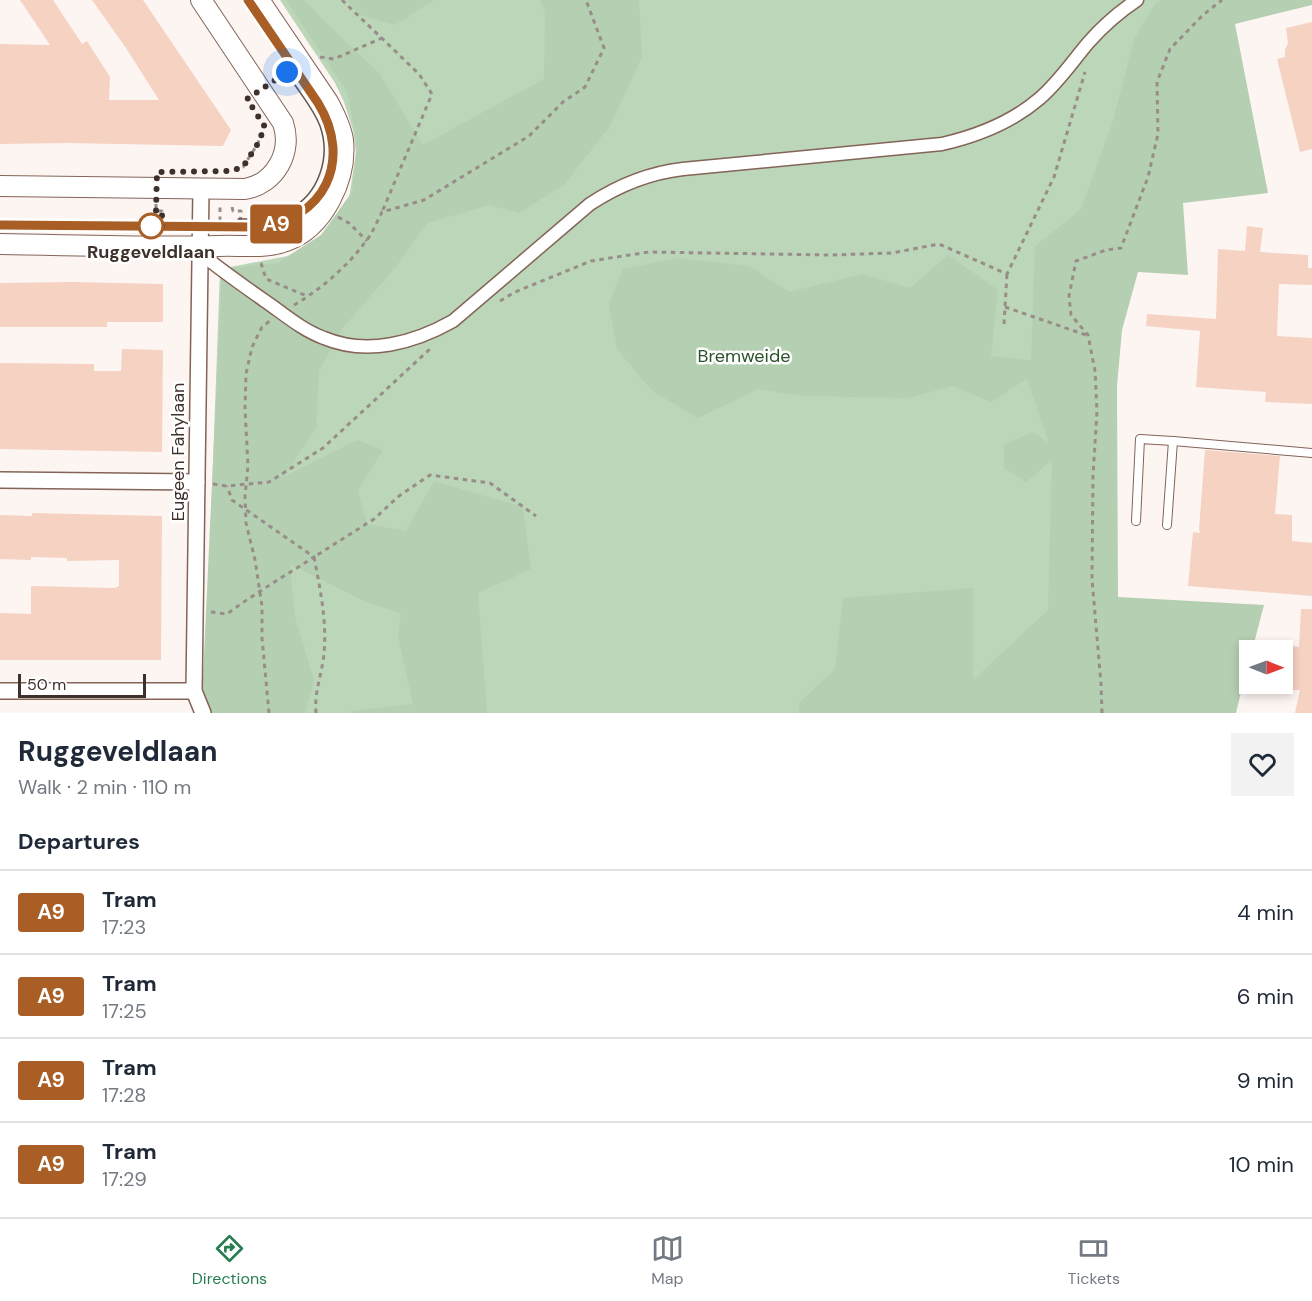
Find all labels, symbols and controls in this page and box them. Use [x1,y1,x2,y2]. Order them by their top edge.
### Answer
your location [272,57,302,87]
line badge: A9 [249,204,303,244]
text: A9 [262,210,290,238]
marker: Ruggeveldlaan [138,213,164,239]
place label: Ruggeveldlaan [87,240,215,264]
park label: Bremweide [698,344,790,368]
street label: Eugeen Fahylaan [166,383,190,521]
north arrow [1239,640,1293,694]
map controls [1239,640,1293,694]
scale bar [18,671,146,698]
text: 50 m [27,674,66,695]
text: Ruggeveldlaan [18,733,217,770]
button: heart [1231,733,1294,796]
text: Walk · 2 min · 110 m [18,774,191,800]
text: Departures [18,827,140,856]
text: Tram [102,885,157,914]
text: A9 [37,898,65,926]
text: 4 min [1237,898,1294,927]
text: 17:23 [102,914,146,940]
text: Tram [102,969,157,998]
text: A9 [37,982,65,1010]
text: 6 min [1237,982,1294,1011]
text: 17:25 [102,998,147,1024]
text: Tram [102,1053,157,1082]
text: A9 [37,1066,65,1094]
text: 9 min [1237,1066,1294,1095]
text: 17:28 [102,1082,146,1108]
text: Tram [102,1137,157,1166]
text: A9 [37,1150,65,1178]
text: 10 min [1229,1150,1294,1179]
text: 17:29 [102,1166,147,1192]
tab: Directions [192,1232,267,1289]
tab: Map [651,1232,684,1289]
tab: Tickets [1068,1232,1120,1289]

